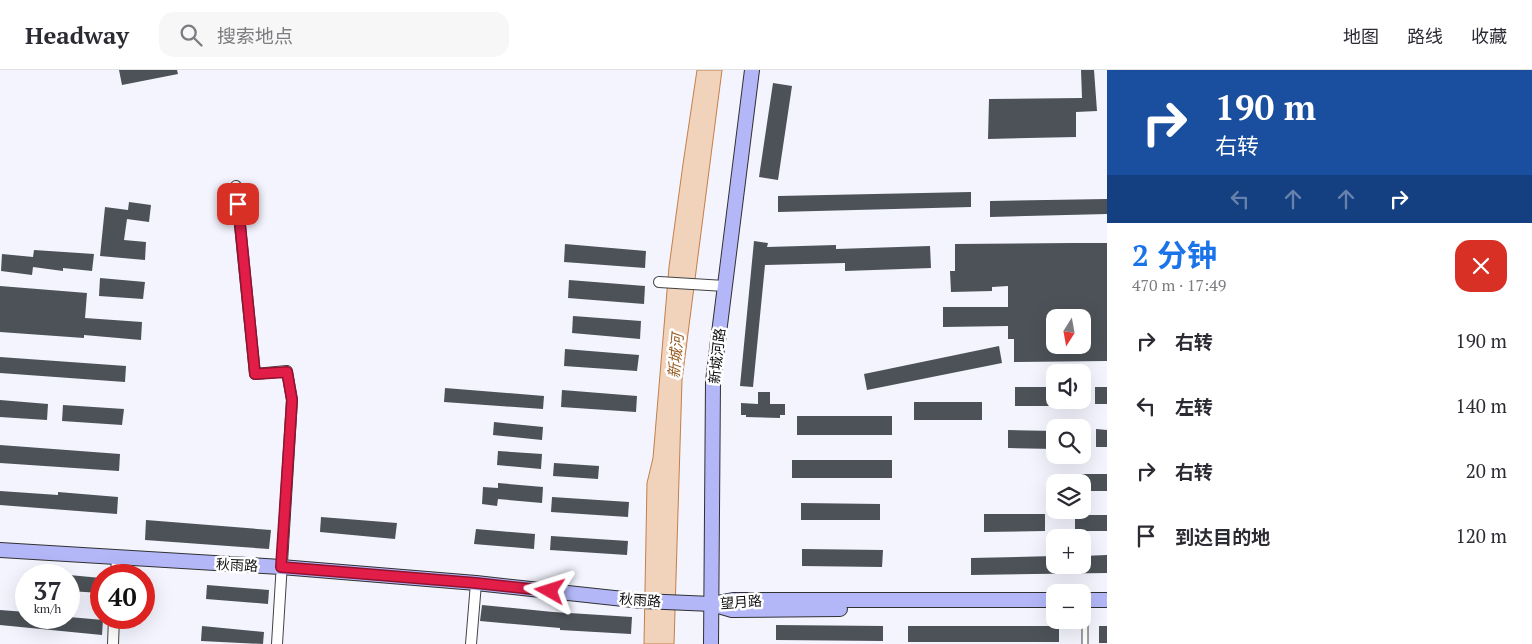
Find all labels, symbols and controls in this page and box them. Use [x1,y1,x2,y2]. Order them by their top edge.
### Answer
search box [159,12,509,57]
text: Headway [25,19,129,51]
icon: search [177,21,205,49]
text: 搜索地点 [217,23,293,48]
text: 地图 [1343,24,1379,48]
text: 路线 [1407,24,1443,48]
text: 收藏 [1471,24,1507,48]
text: 190 m [1215,84,1316,130]
icon: right [1132,90,1197,155]
text: 右转 [1215,131,1259,160]
pin [217,183,259,225]
icon: left [1226,185,1254,213]
icon: ahead [1279,185,1307,213]
icon: ahead [1332,185,1360,213]
icon: right [1385,185,1413,213]
icon: arrive [224,190,252,218]
text: 2 分钟 [1132,235,1217,275]
button: close [1455,240,1507,292]
text: 470 m · 17:49 [1132,274,1226,296]
north arrow [1046,309,1091,354]
map controls [1046,309,1091,629]
street label: 新城河路 [704,327,729,385]
icon: right [1132,327,1160,355]
text: 190 m [1456,328,1507,353]
text: 右转 [1175,329,1213,354]
water label: 新城河 [663,330,687,379]
button: sound [1046,364,1091,409]
icon: left [1132,392,1160,420]
text: 140 m [1456,393,1507,418]
text: 左转 [1175,394,1213,419]
button: search [1046,419,1091,464]
icon: right [1132,457,1160,485]
text: 20 m [1466,458,1507,483]
text: 右转 [1175,459,1213,484]
button: layers [1046,474,1091,519]
icon: arrive [1132,522,1160,550]
text: 120 m [1456,523,1507,548]
text: 到达目的地 [1175,524,1270,549]
button: + [1046,529,1091,574]
street label: 秋雨路 [216,554,258,575]
speed limit sign: 40 [90,564,155,629]
position arrow [523,564,575,616]
text: 37 [33,574,62,607]
button: − [1046,584,1091,629]
street label: 秋雨路 [618,589,662,610]
street label: 望月路 [719,591,763,612]
text: km/h [34,601,61,616]

